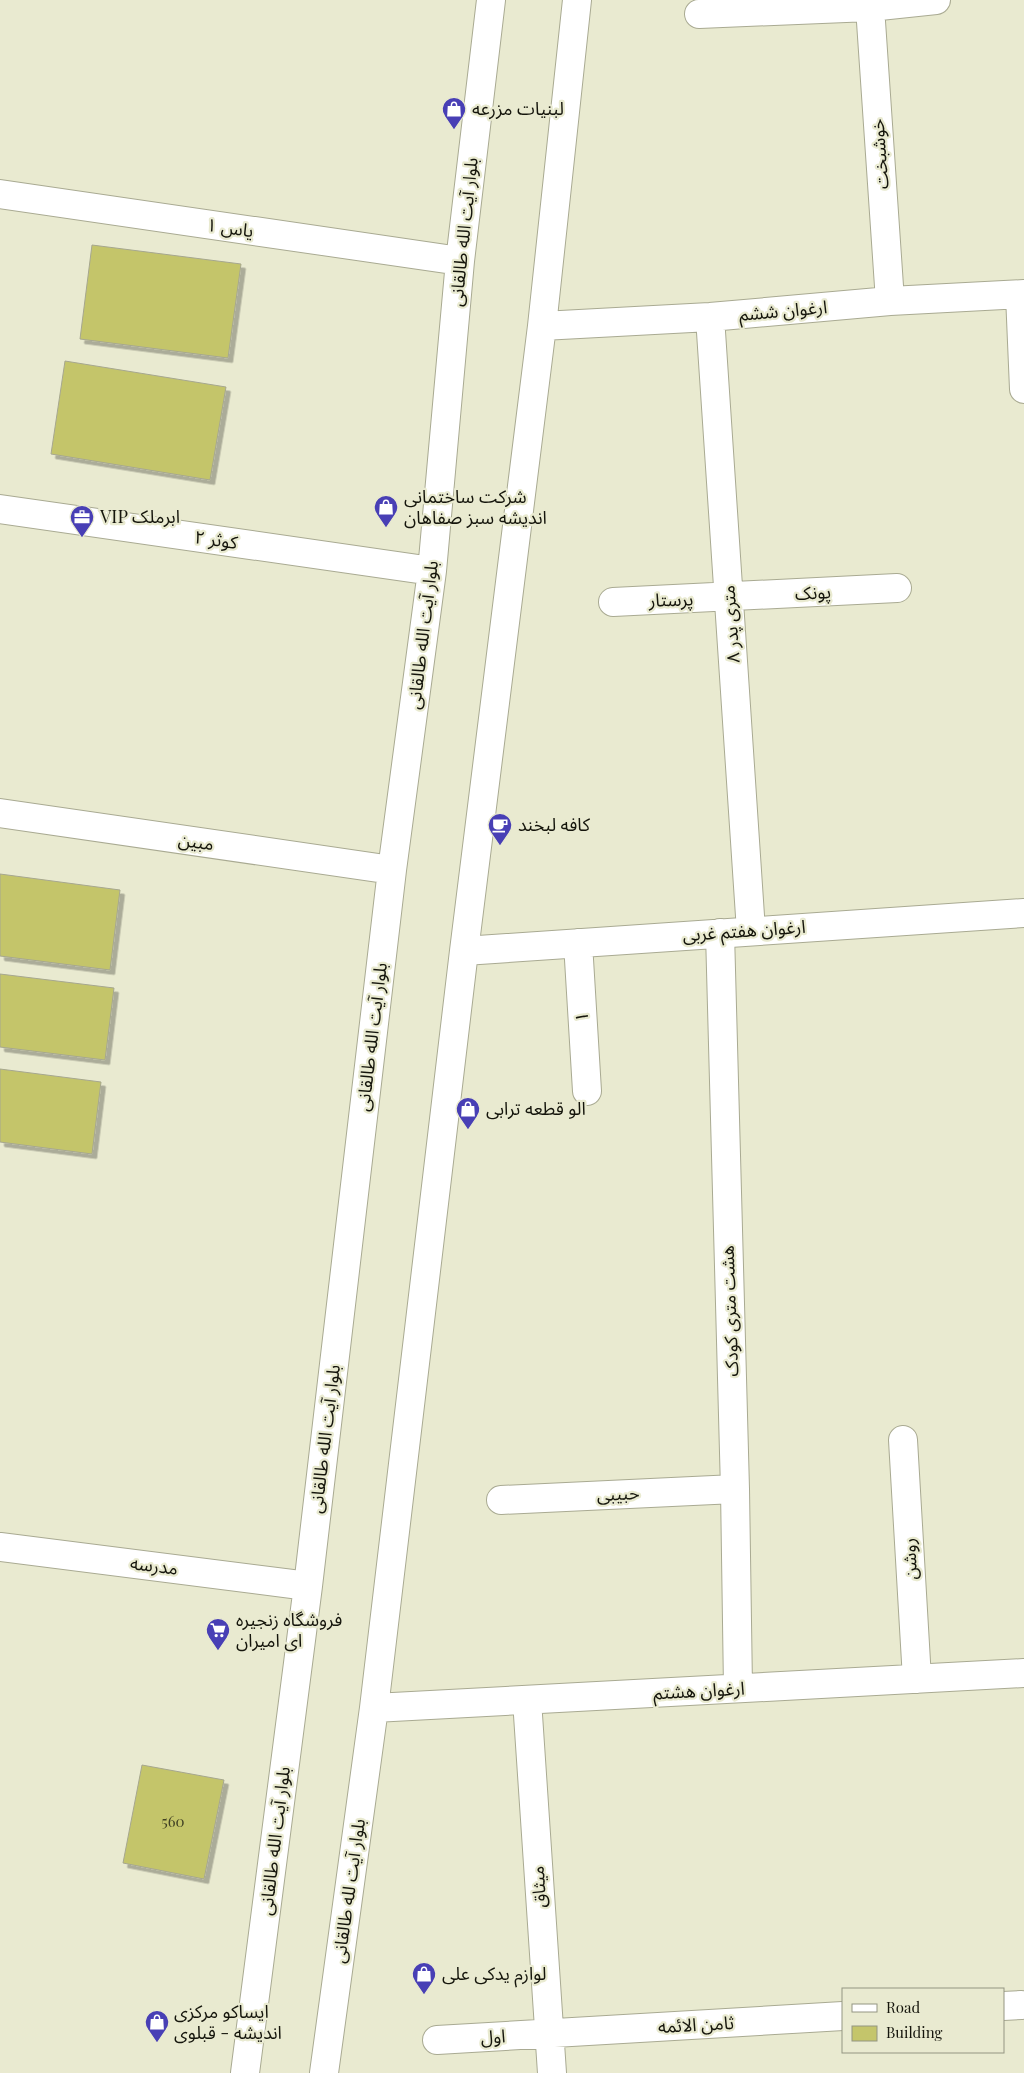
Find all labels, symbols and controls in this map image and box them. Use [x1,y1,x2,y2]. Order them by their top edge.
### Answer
shop icon: لبنیات مزرعه [441,96,467,130]
place label: لبنیات مزرعه [472,96,564,120]
street label: خوشبخت [865,118,893,190]
street label: بلوار آیت الله طالقانی [443,156,483,308]
street label: یاس ۱ [205,212,255,242]
street label: ارغوان ششم [738,294,828,328]
place label: شرکت ساختمانی اندیشه سبز صفاهان [404,484,547,529]
shop icon: شرکت ساختمانی اندیشه سبز صفاهان [373,494,399,528]
office icon: VIP ابرملک [69,504,95,538]
place label: VIP ابرملک [99,504,180,528]
street label: کوثر ۲ [193,524,240,554]
street label: بلوار آیت الله طالقانی [401,559,443,711]
street label: پونک [794,579,832,605]
street label: ۸ متری پدر [715,584,745,664]
street label: پرستار [647,586,694,612]
cafe icon: کافه لبخند [487,812,513,846]
place label: کافه لبخند [518,812,591,836]
street label: مبین [177,827,215,855]
street label: ارغوان هفتم غربی [682,914,806,948]
street label: بلوار آیت الله طالقانی [350,961,392,1113]
street label: ۱ [569,1011,593,1023]
shop icon: الو قطعه ترابی [455,1096,481,1130]
place label: الو قطعه ترابی [486,1096,586,1120]
street label: هشت متری کودک [715,1245,743,1377]
street label: بلوار آیت الله طالقانی [303,1363,345,1515]
street label: حبیبی [596,1480,640,1506]
street label: روشن [896,1537,922,1581]
street label: مدرسه [129,1550,179,1580]
place label: فروشگاه زنجیره ای امیران [236,1607,342,1652]
supermarket icon: فروشگاه زنجیره ای امیران [205,1617,231,1651]
street label: ارغوان هشتم [653,1676,745,1706]
street label: بلوار آیت الله طالقانی [253,1765,295,1917]
house number: 560 [162,1811,184,1831]
street label: بلوار آیت لله طالقانی [326,1817,370,1965]
street label: میثاق [525,1865,551,1909]
shop icon: لوازم یدکی علی [411,1961,437,1995]
place label: لوازم یدکی علی [442,1961,546,1988]
legend [842,1988,1004,2053]
text: Road [886,1997,920,2017]
place label: ایساکو مرکزی اندیشه - قبلوی [174,1999,282,2044]
shop icon: ایساکو مرکزی اندیشه - قبلوی [144,2009,170,2043]
street label: ثامن الائمه [657,2010,735,2038]
text: Building [886,2022,943,2042]
street label: اول [480,2023,506,2049]

